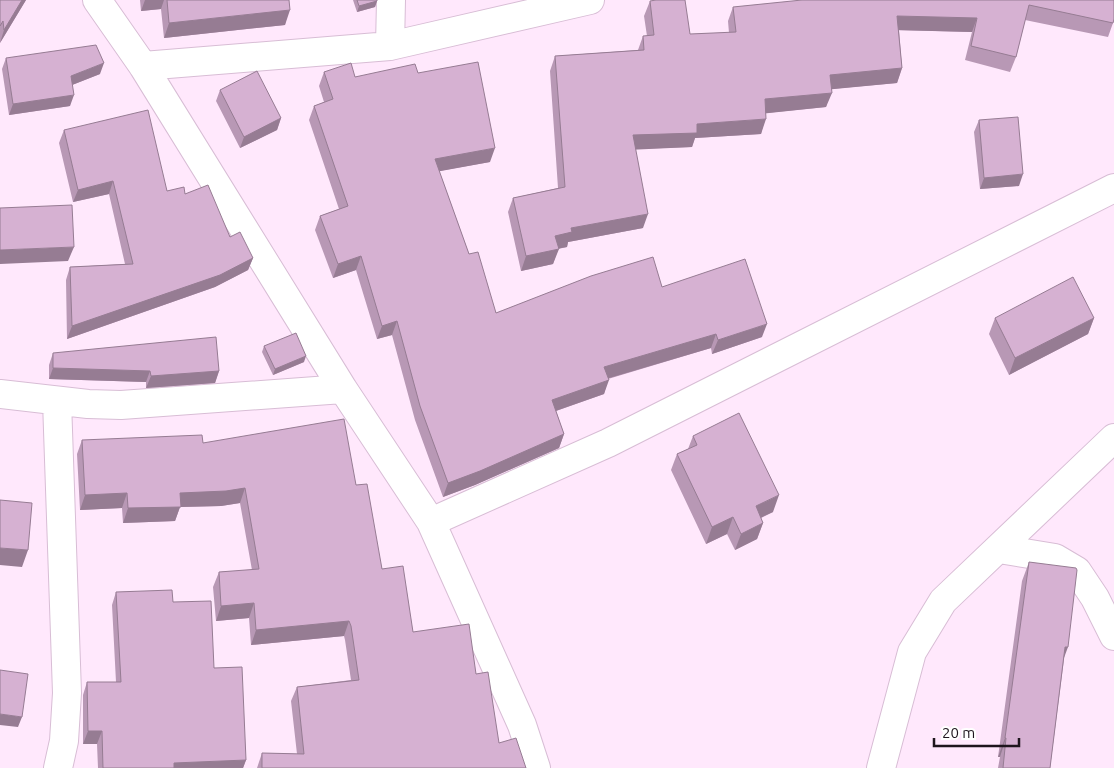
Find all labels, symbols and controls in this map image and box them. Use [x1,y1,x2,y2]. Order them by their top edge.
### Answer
scale bar [934,716,1019,748]
text: 20 m [942,724,975,741]

